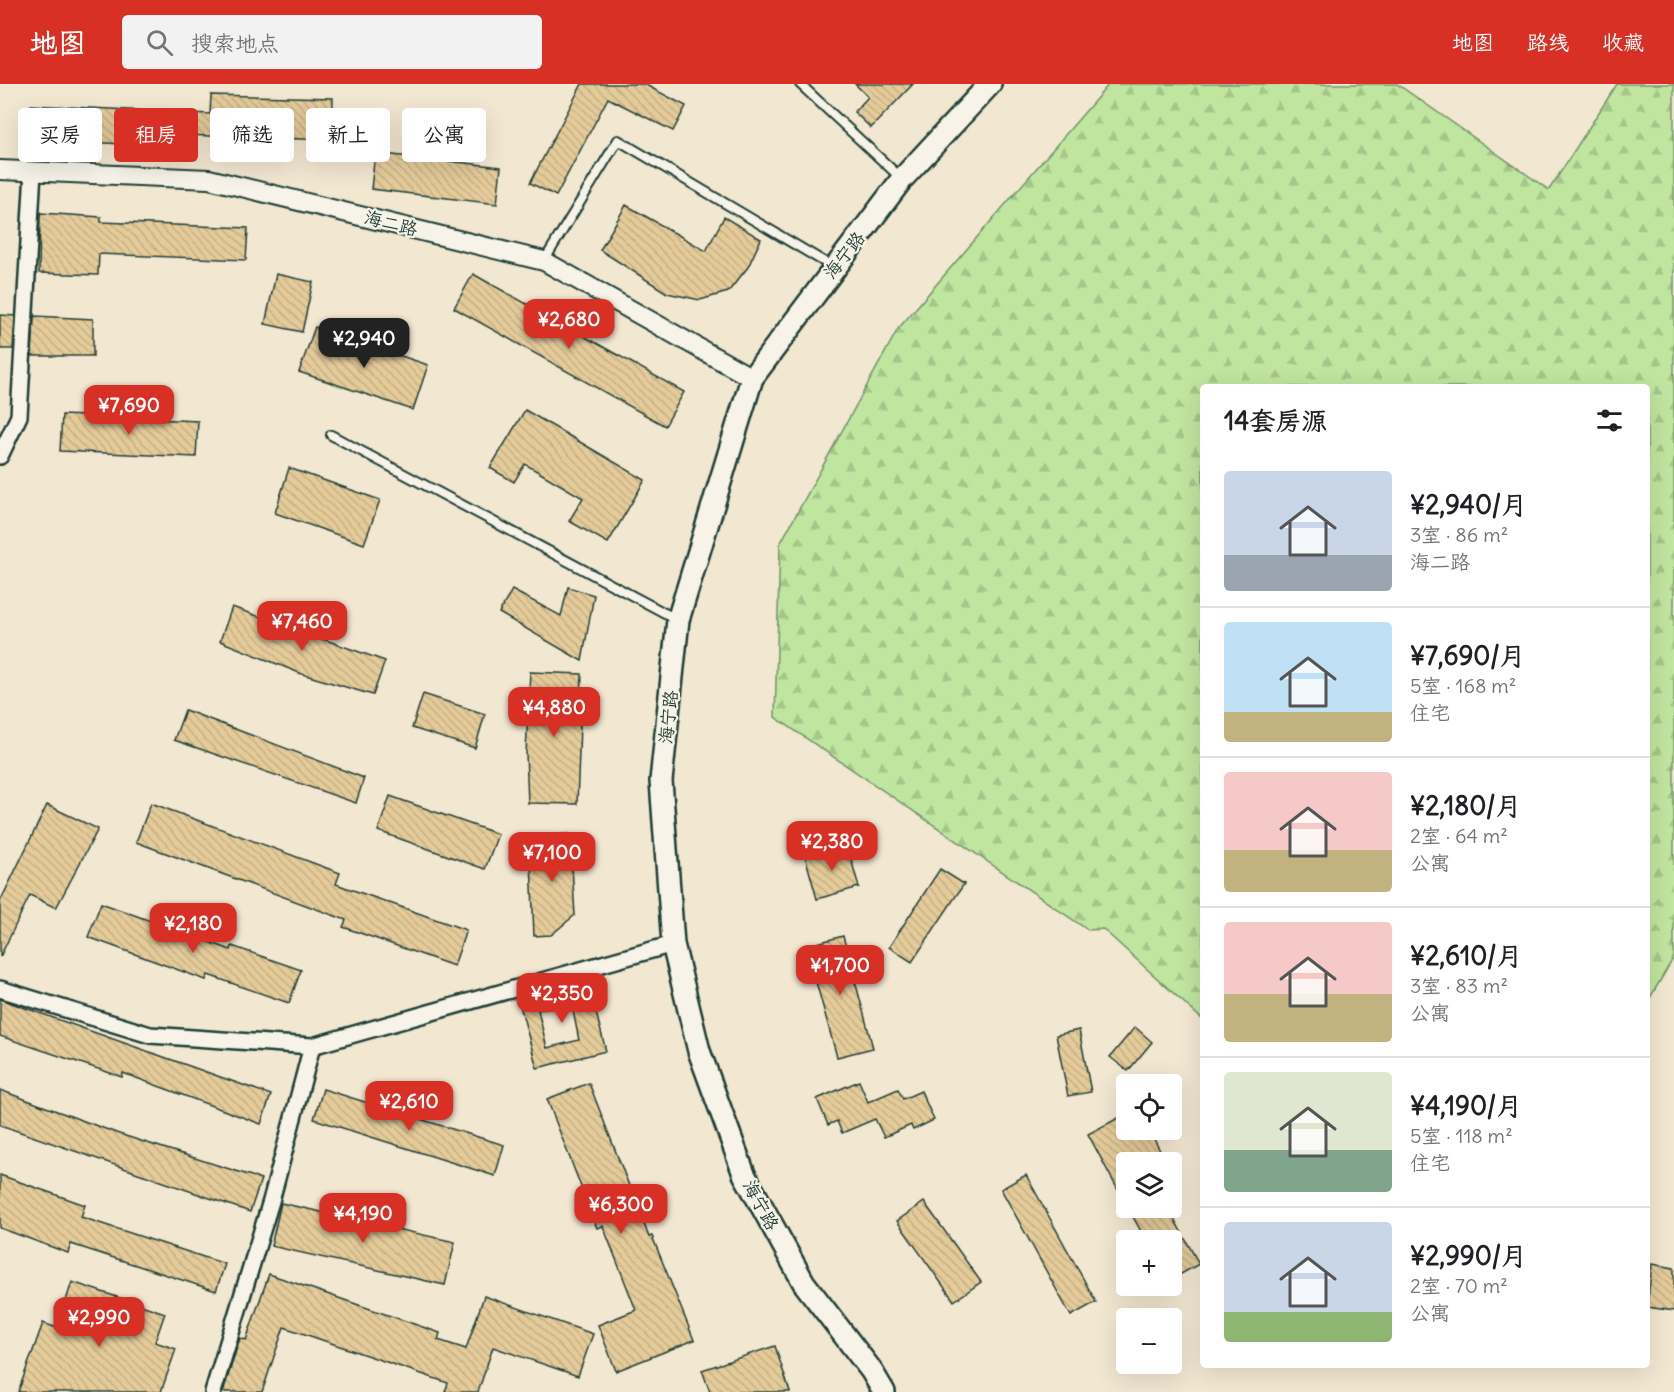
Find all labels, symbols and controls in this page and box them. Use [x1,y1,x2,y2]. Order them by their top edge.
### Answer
search box [122,15,542,69]
text: 地图 [30,25,86,61]
icon: search [143,26,176,59]
text: 搜索地点 [191,29,279,57]
text: 地图 [1452,29,1494,56]
text: 路线 [1527,29,1569,56]
text: 收藏 [1602,29,1644,56]
chip: 买房 [18,108,102,162]
chip: 租房 [114,108,198,162]
chip: 筛选 [210,108,294,162]
chip: 新上 [306,108,390,162]
chip: 公寓 [402,108,486,162]
street label: 海二路 [362,205,420,241]
street label: 海宁路 [818,227,870,283]
pin: ¥2,680 [520,299,618,350]
text: ¥2,680 [537,306,601,331]
pin: ¥2,940 [315,318,413,369]
text: ¥2,940 [332,325,396,350]
pin: ¥7,690 [80,385,178,436]
text: ¥7,690 [98,392,160,417]
text: 14套房源 [1224,404,1327,437]
icon: filters [1593,404,1626,437]
text: ¥2,940/月 [1410,488,1527,521]
icon: home [1272,495,1344,567]
text: 3室 · 86 m² [1410,522,1508,547]
text: 海二路 [1410,549,1470,574]
pin: ¥7,460 [253,601,351,652]
text: ¥7,460 [271,608,333,633]
text: ¥7,690/月 [1410,639,1526,672]
icon: home [1272,646,1344,718]
text: 5室 · 168 m² [1410,673,1516,698]
pin: ¥4,880 [505,687,603,738]
street label: 海宁路 [654,689,682,745]
text: ¥4,880 [522,694,586,719]
text: 住宅 [1410,700,1450,725]
text: ¥2,180/月 [1410,789,1521,822]
icon: home [1272,796,1344,868]
pin: ¥2,380 [783,821,881,872]
text: 2室 · 64 m² [1410,823,1508,848]
text: ¥2,380 [801,828,863,853]
pin: ¥7,100 [503,832,601,883]
text: ¥7,100 [522,839,582,864]
text: 公寓 [1410,850,1450,875]
pin: ¥2,180 [144,903,242,954]
text: ¥2,180 [164,910,222,935]
text: ¥2,610/月 [1410,939,1523,972]
pin: ¥1,700 [791,945,889,996]
icon: home [1272,946,1344,1018]
text: ¥1,700 [810,952,870,977]
pin: ¥2,350 [513,973,611,1024]
text: 3室 · 83 m² [1410,973,1508,998]
text: ¥2,350 [531,980,593,1005]
text: 公寓 [1410,1000,1450,1025]
map controls [1116,1074,1182,1374]
button: locate [1116,1074,1182,1140]
pin: ¥2,610 [360,1081,458,1132]
text: ¥2,610 [379,1088,439,1113]
text: ¥4,190/月 [1410,1089,1522,1122]
icon: home [1272,1096,1344,1168]
text: 5室 · 118 m² [1410,1123,1513,1148]
text: 住宅 [1410,1150,1450,1175]
button: layers [1116,1152,1182,1218]
street label: 海宁路 [738,1176,784,1234]
pin: ¥6,300 [572,1184,670,1235]
text: ¥6,300 [588,1191,654,1216]
pin: ¥4,190 [314,1193,412,1244]
text: ¥4,190 [333,1200,393,1225]
button: + [1116,1230,1182,1296]
text: ¥2,990/月 [1410,1239,1527,1272]
icon: home [1272,1246,1344,1318]
text: 2室 · 70 m² [1410,1273,1508,1298]
pin: ¥2,990 [50,1297,148,1348]
text: 公寓 [1410,1300,1450,1325]
text: ¥2,990 [67,1304,131,1329]
button: − [1116,1308,1182,1374]

